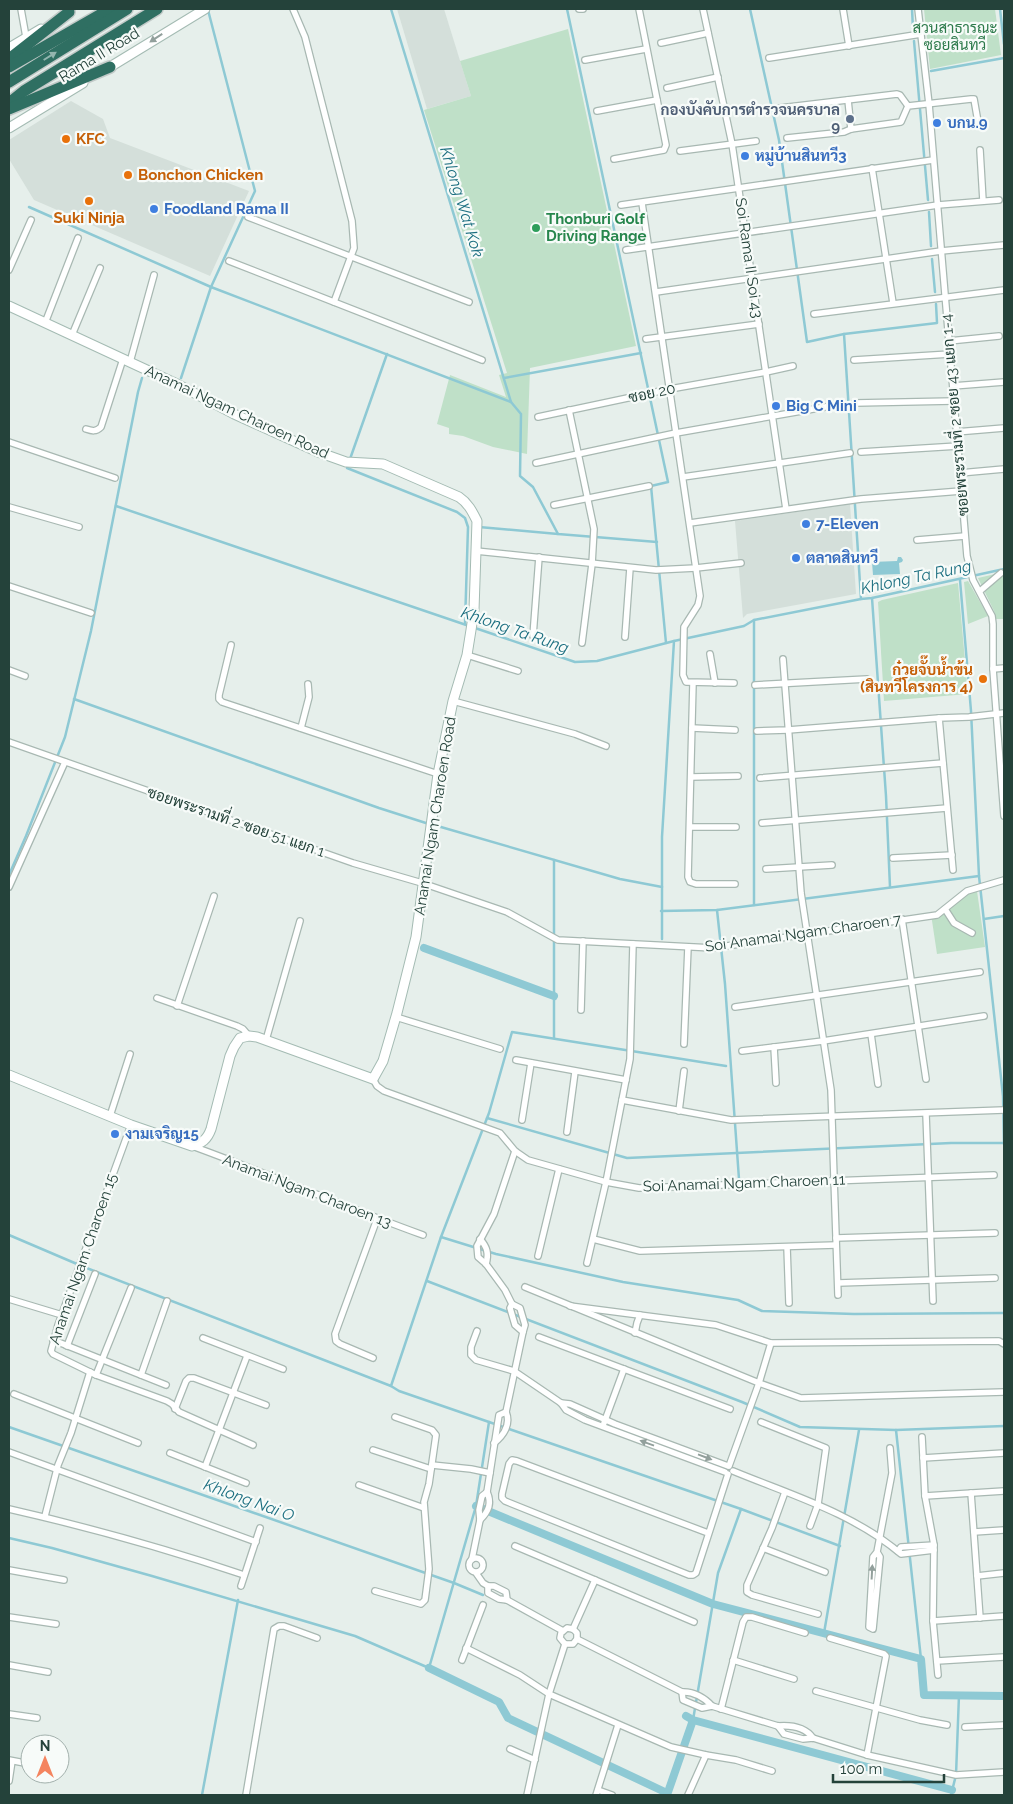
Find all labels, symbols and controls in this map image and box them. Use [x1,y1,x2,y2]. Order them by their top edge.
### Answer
park label: สวนสาธารณะ ซอยสินทวี [912,19,998,54]
street label: Rama II Road [55,24,143,86]
one-way arrow [150,33,163,43]
one-way arrow [44,51,57,61]
place label: กองบังคับการตำรวจนครบาล 9 [660,100,840,136]
marker: กองบังคับการตำรวจนครบาล 9 [844,113,856,125]
place label: บกน.9 [947,114,988,132]
marker: บกน.9 [931,117,943,129]
place label: KFC [76,130,105,148]
marker: KFC [60,133,72,145]
water label: Khlong Wat Kok [436,144,488,260]
place label: หมู่บ้านสินทวี3 [755,146,847,167]
marker: หมู่บ้านสินทวี3 [739,150,751,162]
place label: Bonchon Chicken [138,166,263,184]
marker: Bonchon Chicken [122,169,134,181]
marker: Suki Ninja [83,195,95,207]
street label: Soi Rama II Soi 43 [732,197,766,319]
place label: Foodland Rama II [164,200,289,218]
marker: Foodland Rama II [148,203,160,215]
place label: Suki Ninja [53,209,125,227]
place label: Thonburi Golf Driving Range [546,210,647,245]
marker: Thonburi Golf Driving Range [530,222,542,234]
street label: ซอยพระรามที่ 2 ซอย 43 แยก 1-4 [931,313,973,517]
street label: Anamai Ngam Charoen Road [142,361,332,463]
street label: ซอย 20 [627,379,677,407]
place label: Big C Mini [786,397,857,415]
marker: Big C Mini [770,400,782,412]
place label: 7-Eleven [816,515,879,533]
marker: 7-Eleven [800,518,812,530]
place label: ตลาดสินทวี [806,548,878,567]
marker: ตลาดสินทวี [790,552,802,564]
water label: Khlong Ta Rung [859,556,974,598]
water label: Khlong Ta Rung [459,603,572,658]
place label: ก๋วยจั๊บน้ำข้น (สินทวีโครงการ 4) [860,655,973,696]
marker: ก๋วยจั๊บน้ำข้น (สินทวีโครงการ 4) [977,673,989,685]
street label: Anamai Ngam Charoen Road [410,715,460,917]
street label: ซอยพระรามที่ 2 ซอย 51 แยก 1 [145,777,330,861]
street label: Soi Anamai Ngam Charoen 7 [704,910,902,956]
place label: งามเจริญ15 [125,1125,199,1143]
marker: งามเจริญ15 [109,1128,121,1140]
street label: Anamai Ngam Charoen 13 [220,1150,394,1232]
street label: Soi Anamai Ngam Charoen 11 [642,1170,846,1196]
street label: Anamai Ngam Charoen 15 [45,1171,121,1347]
one-way arrow [639,1439,654,1447]
one-way arrow [698,1453,713,1461]
water label: Khlong Nai O [201,1475,297,1525]
one-way arrow [869,1564,877,1580]
north arrow [20,1734,70,1784]
text: N [40,1738,50,1754]
scale bar [833,1752,944,1784]
text: 100 m [840,1760,882,1778]

